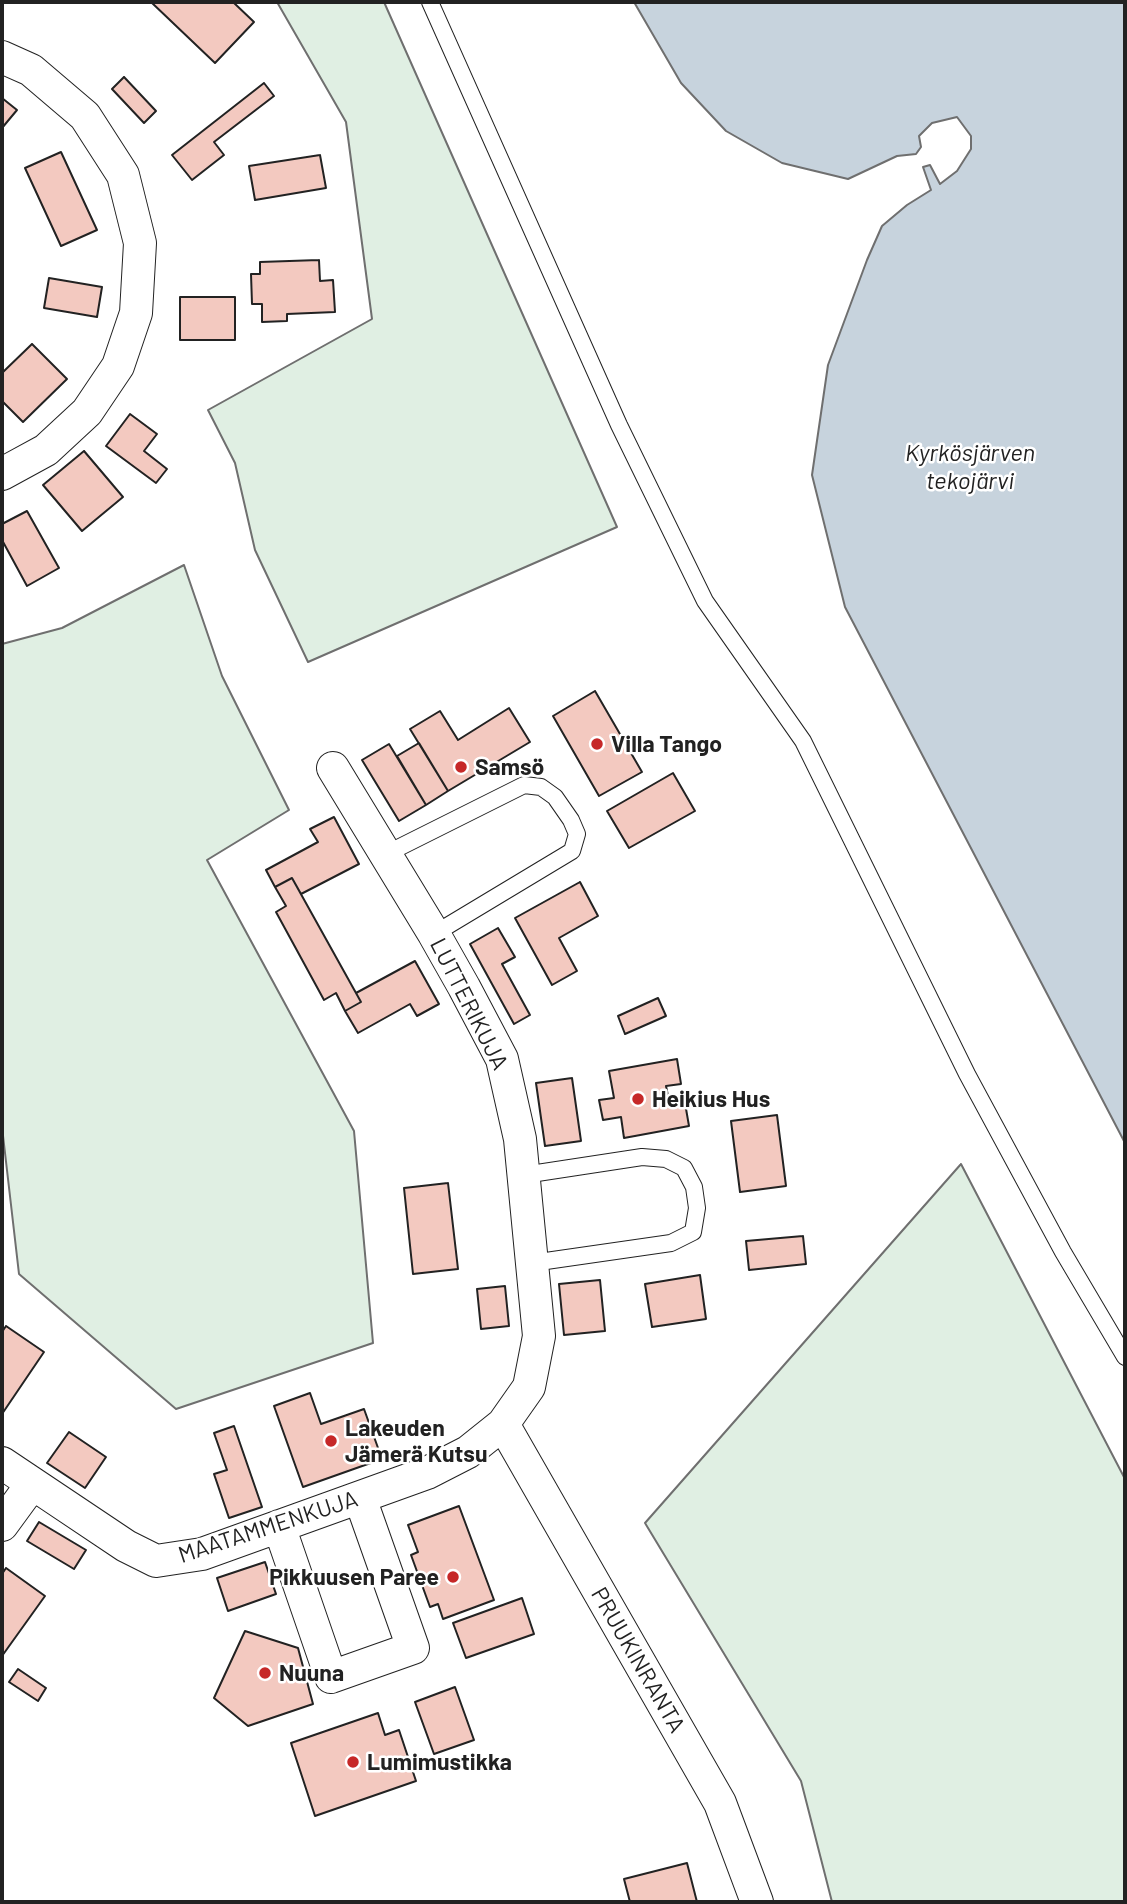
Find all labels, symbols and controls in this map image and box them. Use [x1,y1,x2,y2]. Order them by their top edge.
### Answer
water label: Kyrkösjärven tekojärvi [905,439,1035,495]
place label: Villa Tango [611,730,722,758]
marker: Villa Tango [589,736,605,752]
place label: Samsö [475,753,544,781]
marker: Samsö [453,759,469,775]
street label: LUTTERIKUJA [424,934,514,1074]
place label: Heikius Hus [652,1085,770,1113]
marker: Heikius Hus [630,1091,646,1107]
place label: Lakeuden Jämerä Kutsu [345,1414,487,1468]
marker: Lakeuden Jämerä Kutsu [323,1433,339,1449]
street label: MAATAMMENKUJA [175,1485,361,1569]
place label: Pikkuusen Paree [269,1563,439,1591]
marker: Pikkuusen Paree [445,1569,461,1585]
street label: PRUUKINRANTA [585,1582,691,1738]
place label: Nuuna [279,1659,344,1687]
marker: Nuuna [257,1665,273,1681]
place label: Lumimustikka [367,1748,512,1776]
marker: Lumimustikka [345,1754,361,1770]

